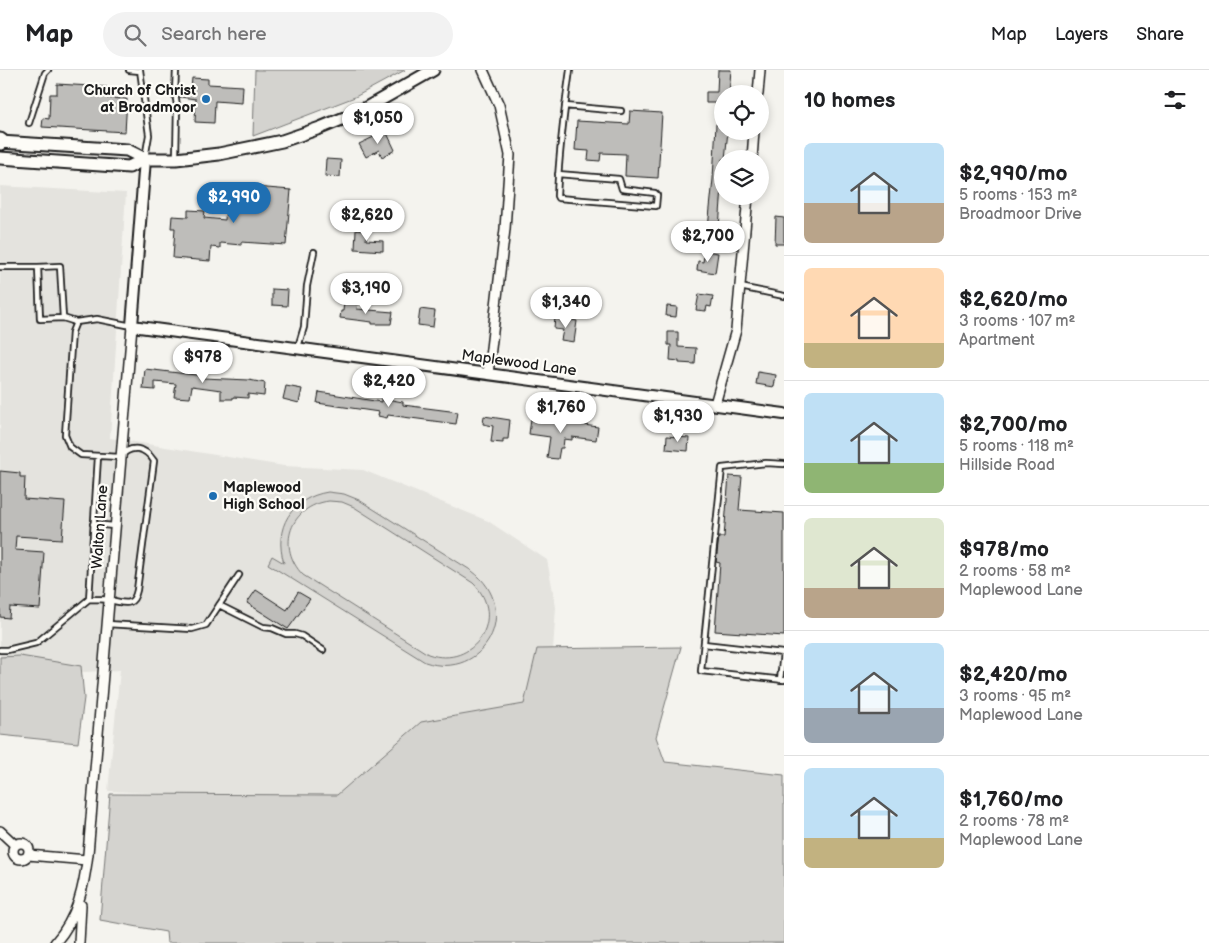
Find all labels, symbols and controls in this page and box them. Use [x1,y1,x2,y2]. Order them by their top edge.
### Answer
search box [103,12,453,57]
text: Map [25,20,73,49]
icon: search [121,21,149,49]
text: Search here [161,23,267,46]
text: Map [991,24,1027,45]
text: Layers [1055,24,1108,45]
text: Share [1136,24,1184,45]
place label: Church of Christ at Broadmoor [84,81,197,117]
map controls [714,85,769,205]
button: locate [714,85,769,140]
icon: filters [1161,86,1189,114]
text: 10 homes [804,88,895,113]
marker: Church of Christ at Broadmoor [200,93,212,105]
pin: $1,050 [337,102,419,145]
text: $1,050 [353,109,403,128]
button: layers [714,150,769,205]
text: $2,990/mo [959,161,1068,186]
icon: home [844,163,904,223]
pin: $2,990 [193,182,275,224]
text: 5 rooms · 153 m² [959,186,1077,205]
text: $2,990 [208,188,260,207]
pin: $2,620 [326,200,408,242]
text: Broadmoor Drive [959,205,1082,224]
text: $2,620 [341,206,393,225]
pin: $2,700 [667,220,749,263]
text: $2,700 [682,227,734,246]
pin: $3,190 [325,272,407,315]
text: $3,190 [341,279,391,298]
pin: $1,340 [525,286,607,329]
text: $2,620/mo [959,287,1068,312]
icon: home [844,288,904,348]
text: $1,340 [541,293,591,312]
text: 3 rooms · 107 m² [959,312,1075,331]
text: Apartment [959,331,1035,350]
pin: $978 [173,342,233,384]
street label: Maplewood Lane [460,346,578,380]
text: $978 [184,348,222,367]
pin: $2,420 [348,366,430,408]
text: $2,420 [363,372,415,391]
pin: $1,760 [520,392,602,434]
text: $1,760 [536,398,586,417]
pin: $1,930 [637,400,719,443]
text: $1,930 [653,407,703,426]
text: $2,700/mo [959,412,1068,437]
icon: home [844,413,904,473]
text: 5 rooms · 118 m² [959,437,1074,456]
text: Hillside Road [959,456,1055,475]
place label: Maplewood High School [223,478,305,514]
street label: Walton Lane [88,484,112,569]
marker: Maplewood High School [207,490,219,502]
text: $978/mo [959,537,1049,562]
icon: home [844,538,904,598]
text: 2 rooms · 58 m² [959,562,1071,581]
text: Maplewood Lane [959,581,1083,600]
text: $2,420/mo [959,662,1067,687]
icon: home [844,663,904,723]
text: 3 rooms · 95 m² [959,687,1071,706]
text: Maplewood Lane [959,706,1083,725]
text: $1,760/mo [959,787,1063,812]
icon: home [844,788,904,848]
text: 2 rooms · 78 m² [959,812,1069,831]
text: Maplewood Lane [959,831,1083,850]

